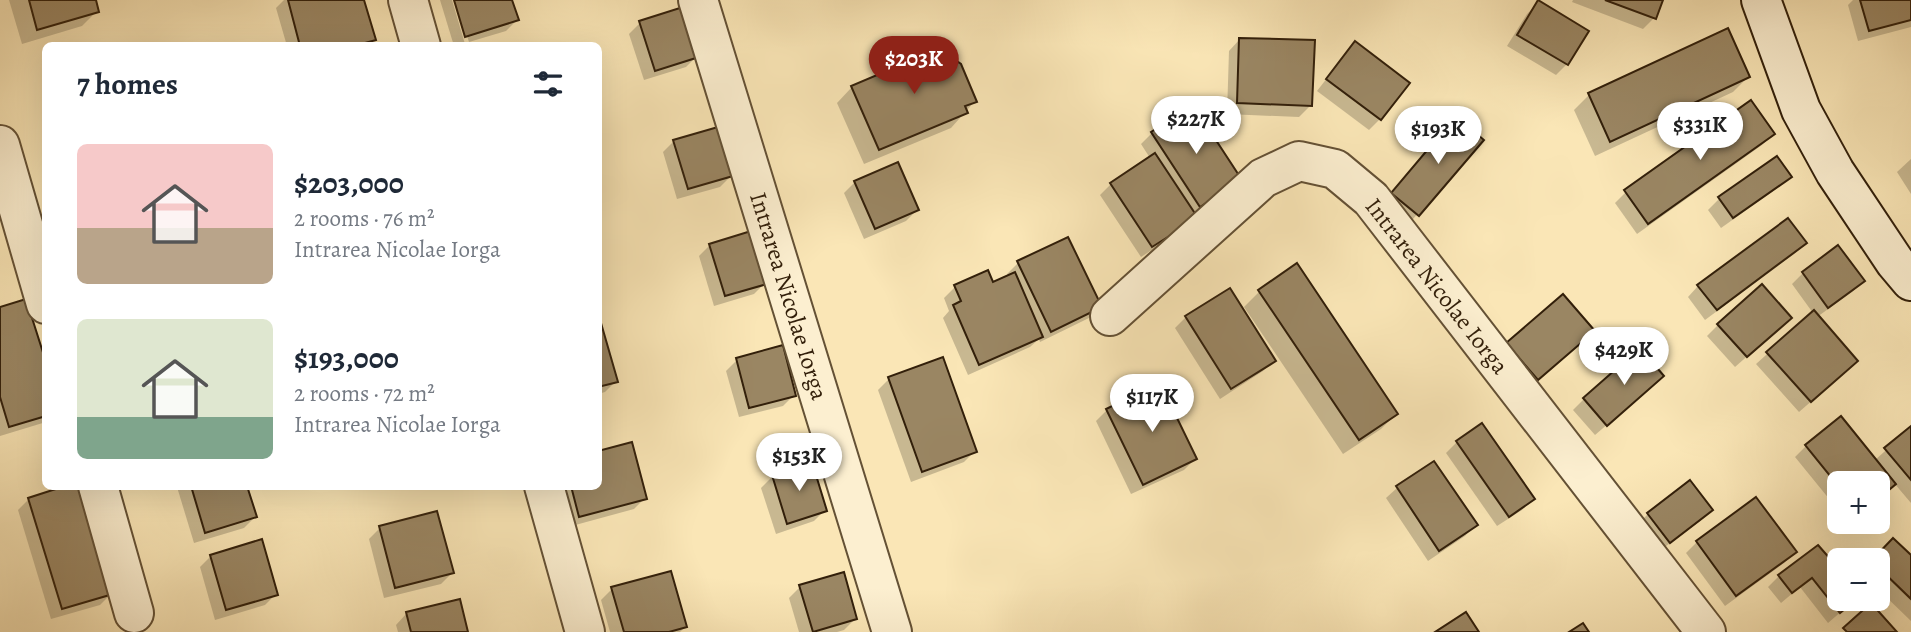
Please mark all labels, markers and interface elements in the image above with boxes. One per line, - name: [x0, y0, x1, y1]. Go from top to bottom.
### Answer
- pin: $203K: [865, 36, 963, 96]
- text: $203K: [885, 43, 943, 74]
- text: 7 homes: [77, 64, 178, 104]
- icon: filters: [529, 65, 567, 103]
- pin: $227K: [1147, 96, 1245, 156]
- pin: $331K: [1651, 102, 1749, 162]
- text: $227K: [1167, 103, 1225, 134]
- pin: $193K: [1389, 106, 1487, 166]
- text: $331K: [1673, 109, 1727, 140]
- text: $193K: [1411, 113, 1465, 144]
- text: $203,000: [294, 163, 404, 203]
- icon: home: [133, 172, 217, 256]
- street label: Intrarea Nicolae Iorga: [742, 188, 836, 405]
- street label: Intrarea Nicolae Iorga: [1358, 191, 1516, 381]
- text: 2 rooms · 76 m²: [294, 203, 435, 234]
- text: Intrarea Nicolae Iorga: [294, 234, 501, 265]
- pin: $429K: [1575, 328, 1673, 387]
- text: $429K: [1595, 334, 1653, 365]
- text: $193,000: [294, 338, 399, 378]
- icon: home: [133, 347, 217, 431]
- pin: $117K: [1103, 374, 1201, 434]
- text: 2 rooms · 72 m²: [294, 378, 435, 409]
- text: $117K: [1126, 381, 1178, 412]
- text: Intrarea Nicolae Iorga: [294, 409, 501, 440]
- pin: $153K: [750, 434, 848, 493]
- text: $153K: [772, 440, 826, 471]
- map controls: [1827, 471, 1890, 611]
- button: +: [1827, 471, 1890, 534]
- button: −: [1827, 548, 1890, 611]

